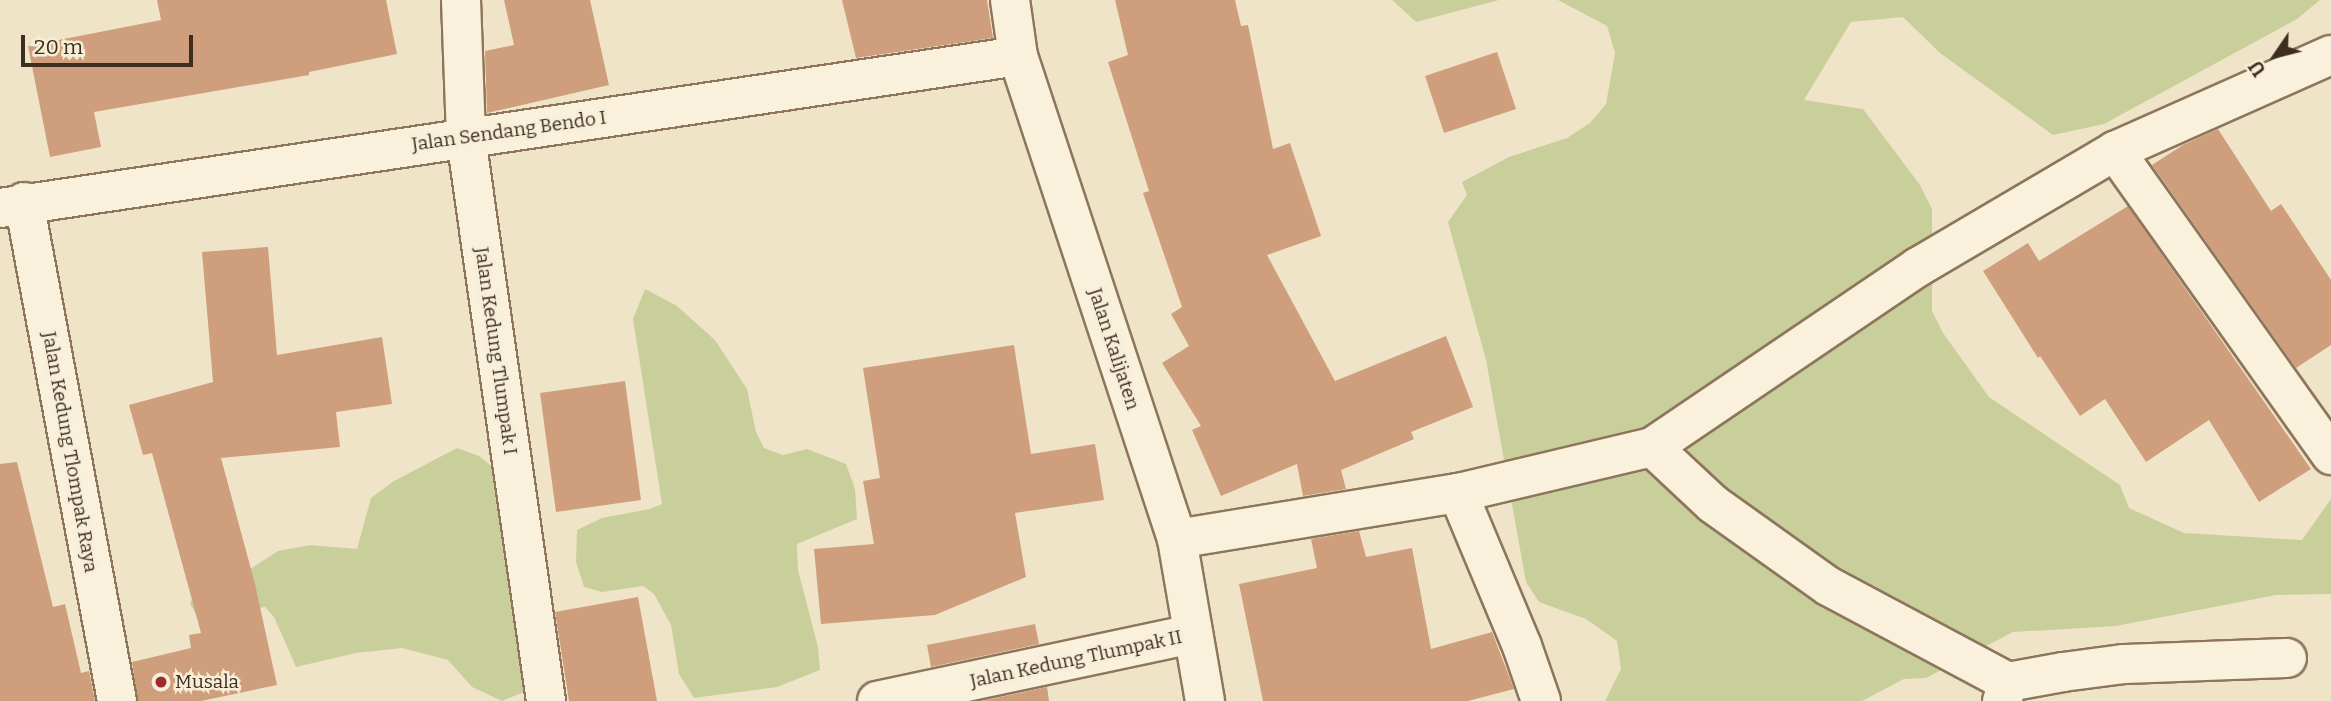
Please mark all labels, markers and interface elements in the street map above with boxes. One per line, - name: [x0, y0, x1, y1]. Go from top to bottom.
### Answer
- scale bar: [24, 21, 196, 65]
- north arrow: [2240, 21, 2310, 91]
- text: 20 m: [34, 34, 83, 60]
- text: U: [2244, 56, 2271, 81]
- street label: Jalan Sendang Bendo I: [410, 106, 608, 156]
- street label: Jalan Kedung Tlumpak I: [470, 246, 522, 456]
- street label: Jalan Kalijaten: [1084, 285, 1144, 413]
- street label: Jalan Kedung Tlompak Raya: [38, 330, 102, 574]
- street label: Jalan Kedung Tlumpak II: [968, 625, 1184, 693]
- place label: Musala: [175, 671, 239, 693]
- marker: Musala: [153, 674, 169, 690]

